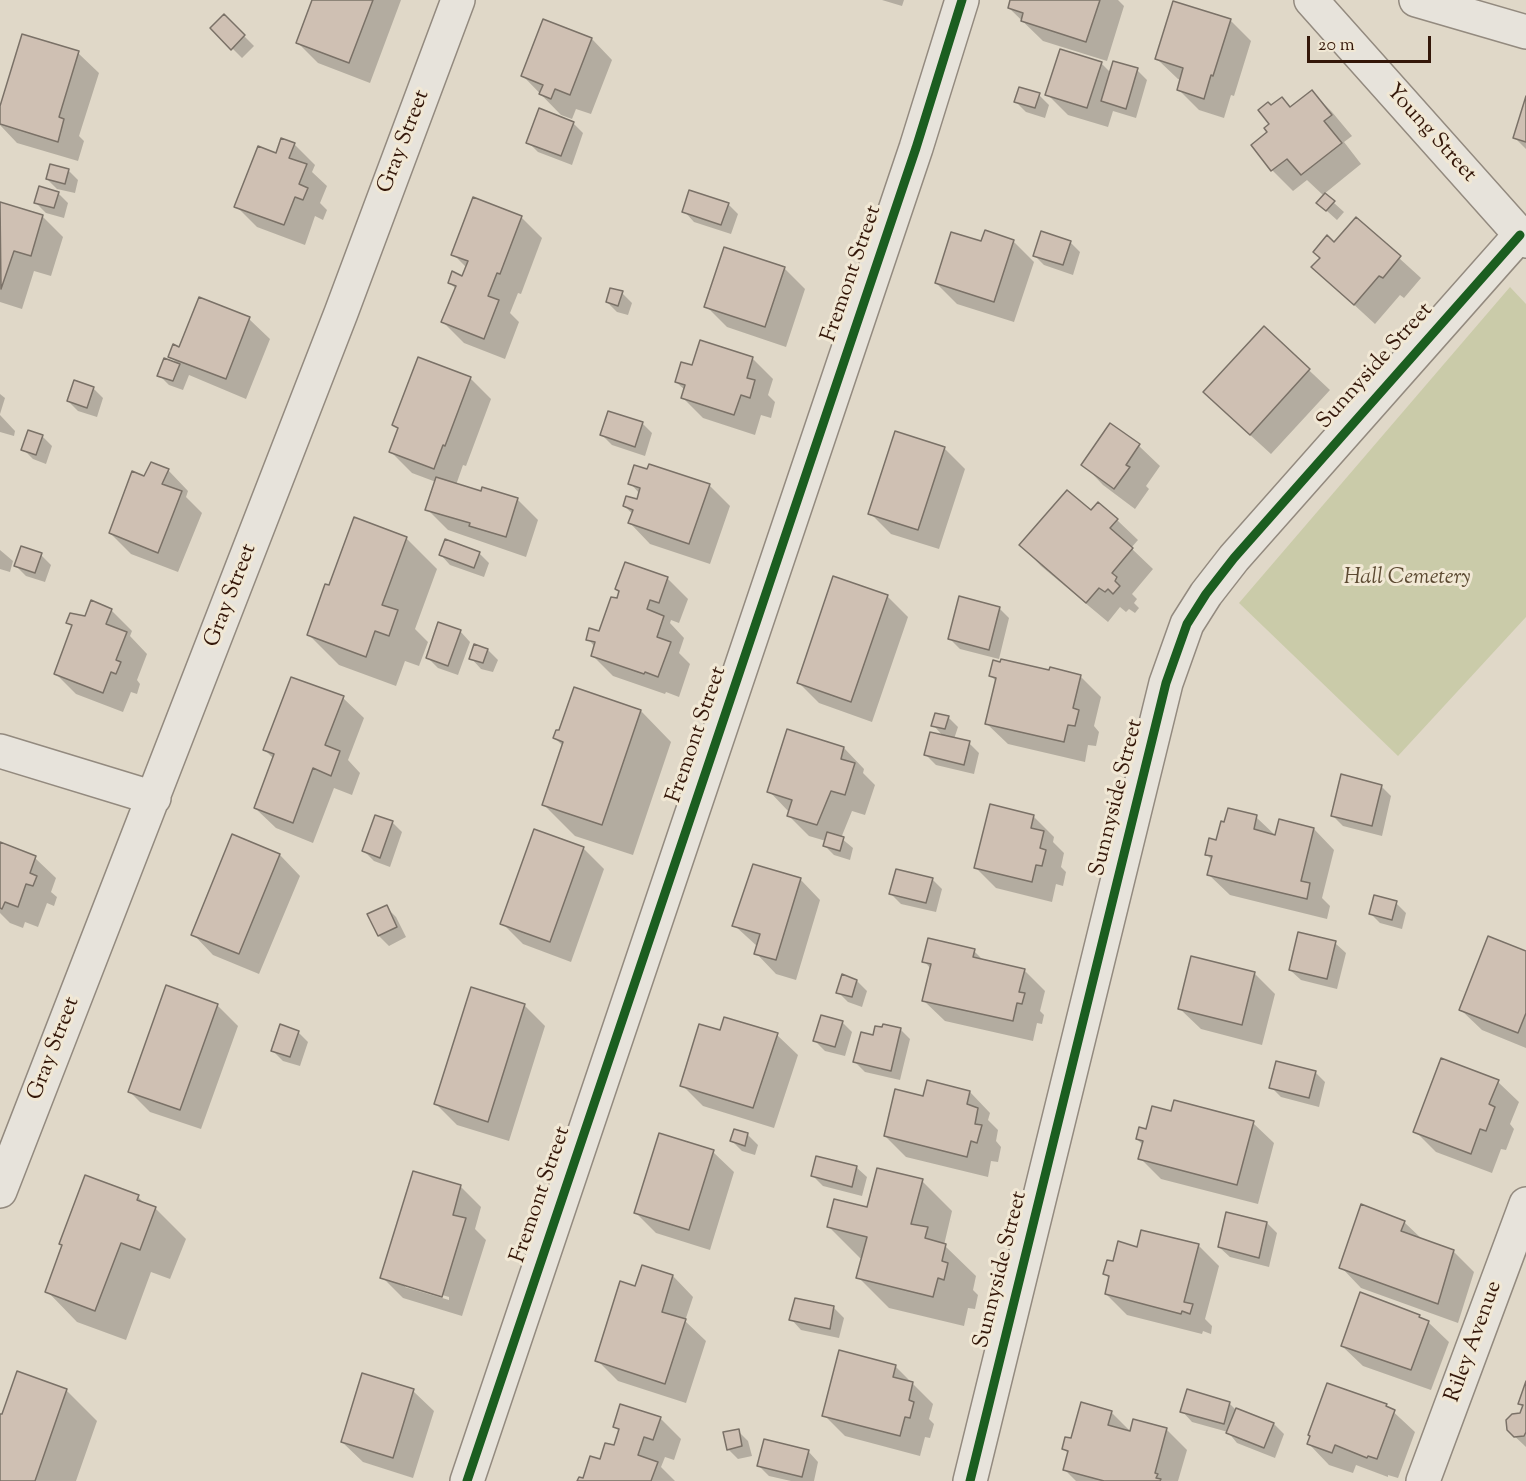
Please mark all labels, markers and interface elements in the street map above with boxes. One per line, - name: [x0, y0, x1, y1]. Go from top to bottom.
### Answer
- scale bar: [1310, 24, 1434, 62]
- text: 20 m: [1318, 33, 1355, 59]
- street label: Young Street: [1379, 79, 1481, 189]
- street label: Gray Street: [373, 87, 437, 197]
- street label: Fremont Street: [817, 202, 889, 346]
- street label: Sunnyside Street: [1312, 298, 1440, 436]
- street label: Gray Street: [200, 541, 264, 651]
- park label: Hall Cemetery: [1344, 566, 1470, 592]
- street label: Fremont Street: [662, 663, 734, 807]
- street label: Sunnyside Street: [1086, 717, 1150, 879]
- street label: Gray Street: [23, 994, 87, 1104]
- street label: Fremont Street: [506, 1123, 578, 1267]
- street label: Sunnyside Street: [970, 1189, 1034, 1351]
- street label: Riley Avenue: [1441, 1278, 1509, 1406]

